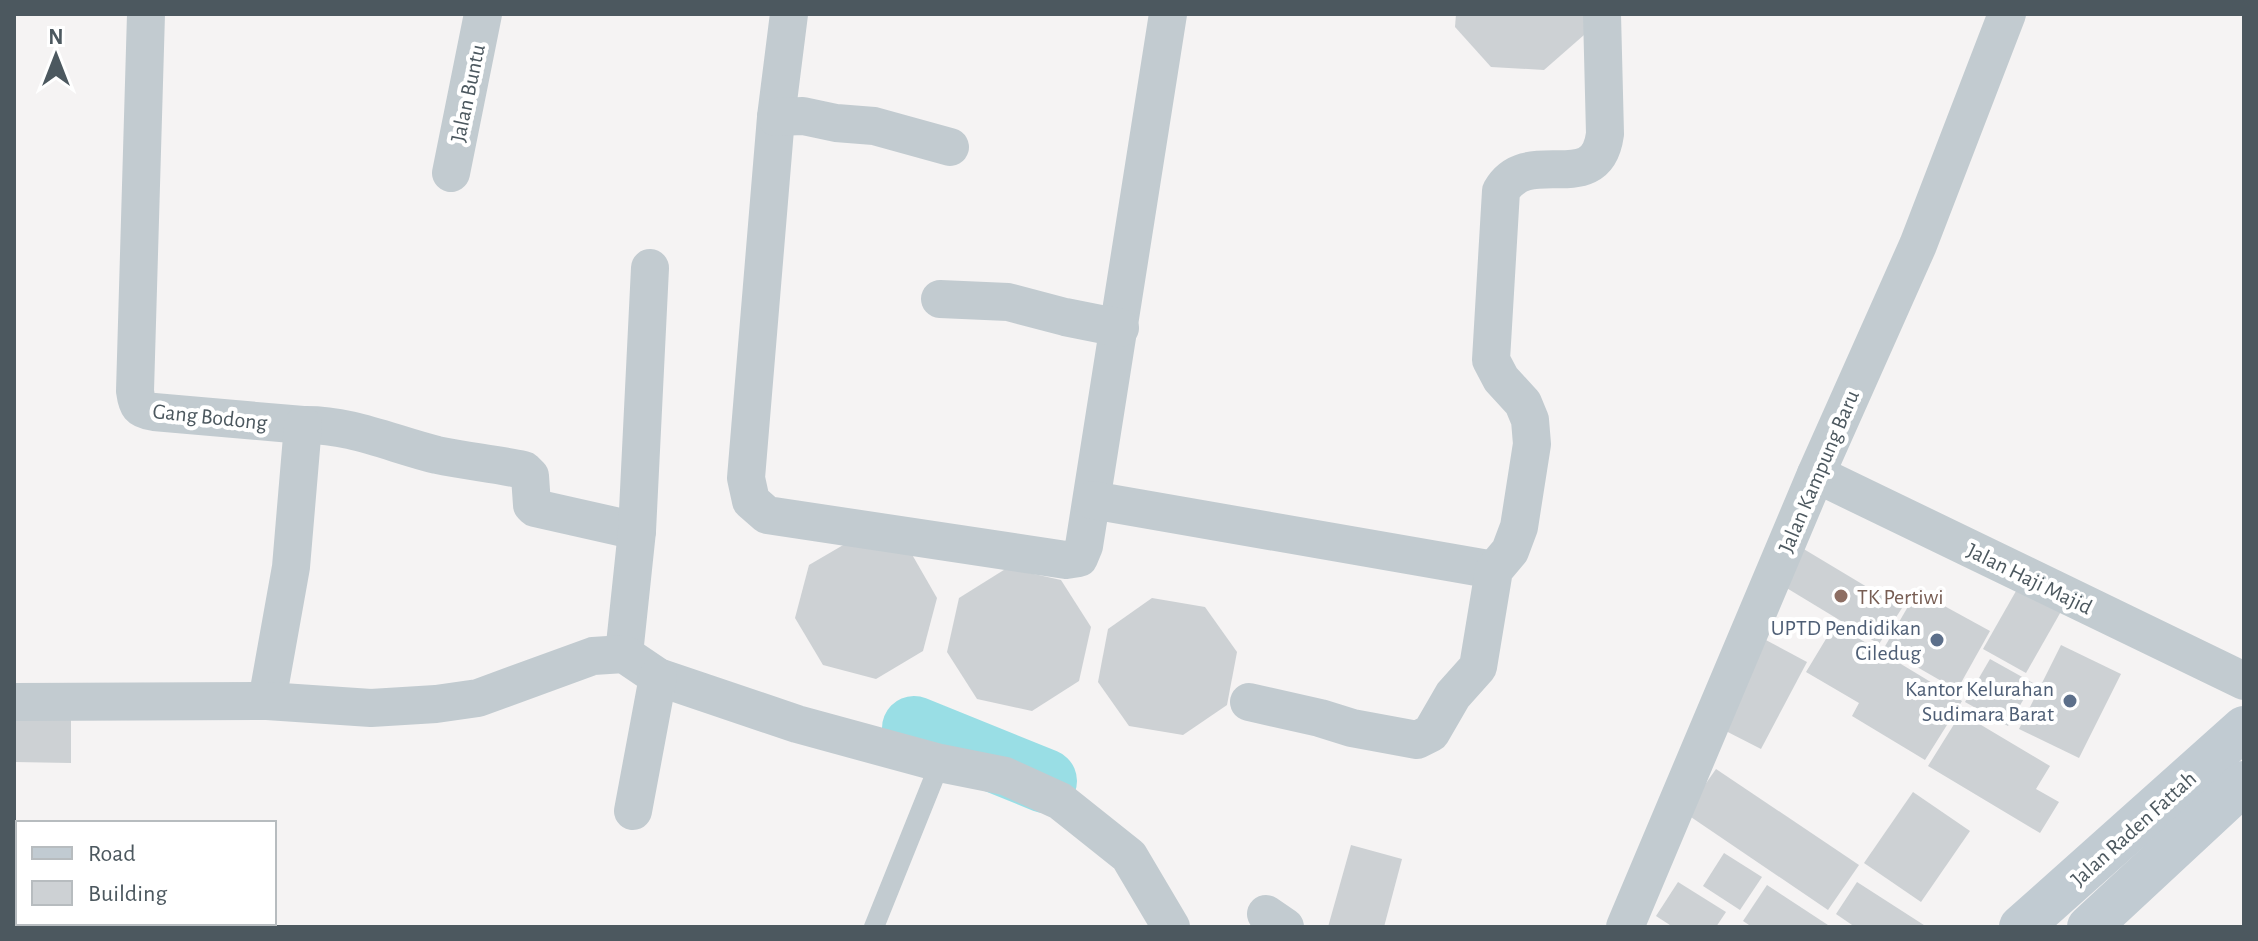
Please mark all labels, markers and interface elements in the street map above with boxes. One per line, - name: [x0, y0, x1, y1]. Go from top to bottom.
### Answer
- north arrow: [16, 16, 96, 96]
- text: N: [48, 26, 64, 48]
- street label: Jalan Buntu: [447, 42, 489, 144]
- street label: Jalan Kampung Baru: [1775, 387, 1863, 556]
- street label: Gang Bodong: [152, 400, 269, 434]
- street label: Jalan Haji Majid: [1963, 539, 2096, 619]
- place label: TK Pertiwi: [1857, 586, 1944, 608]
- marker: TK Pertiwi: [1832, 587, 1850, 605]
- place label: UPTD Pendidikan Ciledug: [1771, 617, 1921, 664]
- marker: UPTD Pendidikan Ciledug: [1928, 631, 1946, 649]
- place label: Kantor Kelurahan Sudimara Barat: [1905, 678, 2054, 725]
- marker: Kantor Kelurahan Sudimara Barat: [2061, 692, 2079, 710]
- street label: Jalan Raden Fattah: [2067, 767, 2201, 890]
- legend: [16, 821, 276, 925]
- text: Road: [88, 842, 136, 866]
- text: Building: [88, 882, 167, 906]

